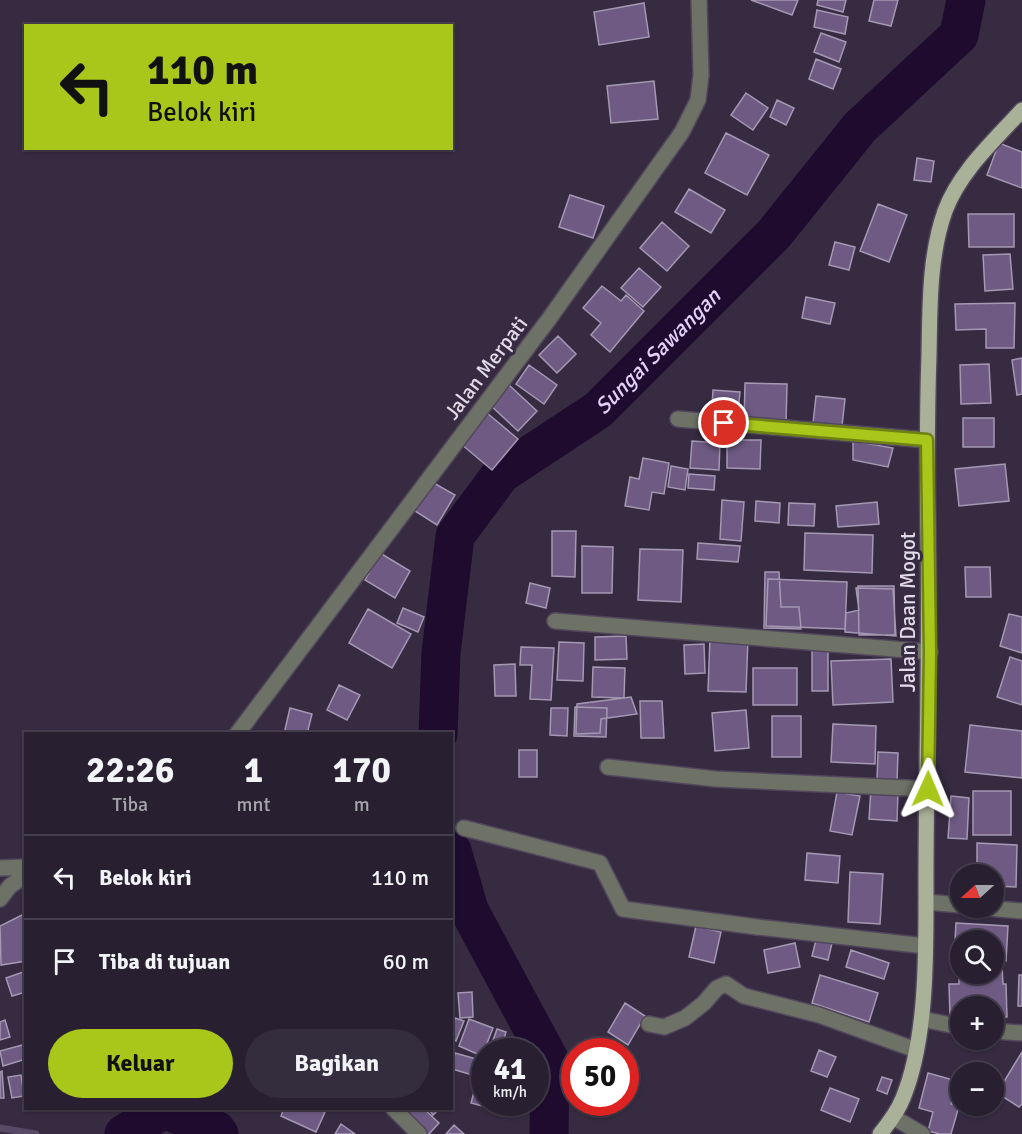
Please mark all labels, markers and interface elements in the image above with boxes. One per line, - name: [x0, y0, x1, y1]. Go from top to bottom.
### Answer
- text: 110 m: [147, 45, 258, 96]
- icon: left: [48, 48, 126, 126]
- text: Belok kiri: [147, 96, 256, 129]
- water label: Sungai Sawangan: [589, 282, 727, 420]
- street label: Jalan Merpati: [439, 311, 533, 425]
- pin: [698, 397, 749, 448]
- icon: arrive: [707, 406, 740, 439]
- street label: Jalan Daan Mogot: [895, 532, 921, 692]
- text: 22:26: [86, 748, 174, 793]
- text: 1: [244, 748, 263, 793]
- text: 170: [333, 748, 391, 793]
- position arrow: [896, 757, 960, 821]
- text: Tiba: [112, 792, 148, 817]
- text: mnt: [237, 792, 270, 817]
- text: m: [354, 792, 370, 817]
- icon: left: [48, 861, 81, 894]
- text: Belok kiri: [99, 864, 192, 891]
- text: 110 m: [371, 864, 429, 891]
- north arrow: [950, 864, 1004, 918]
- map controls: [950, 864, 1004, 1116]
- button: search: [950, 930, 1004, 984]
- icon: arrive: [48, 945, 81, 978]
- text: Tiba di tujuan: [99, 948, 230, 975]
- text: 60 m: [383, 948, 429, 975]
- button: +: [950, 996, 1004, 1050]
- button: Keluar: [48, 1029, 233, 1098]
- button: Bagikan: [245, 1029, 429, 1098]
- speed limit sign: 50: [561, 1038, 639, 1116]
- text: 41: [494, 1051, 526, 1088]
- button: −: [950, 1062, 1004, 1116]
- text: km/h: [493, 1083, 527, 1101]

